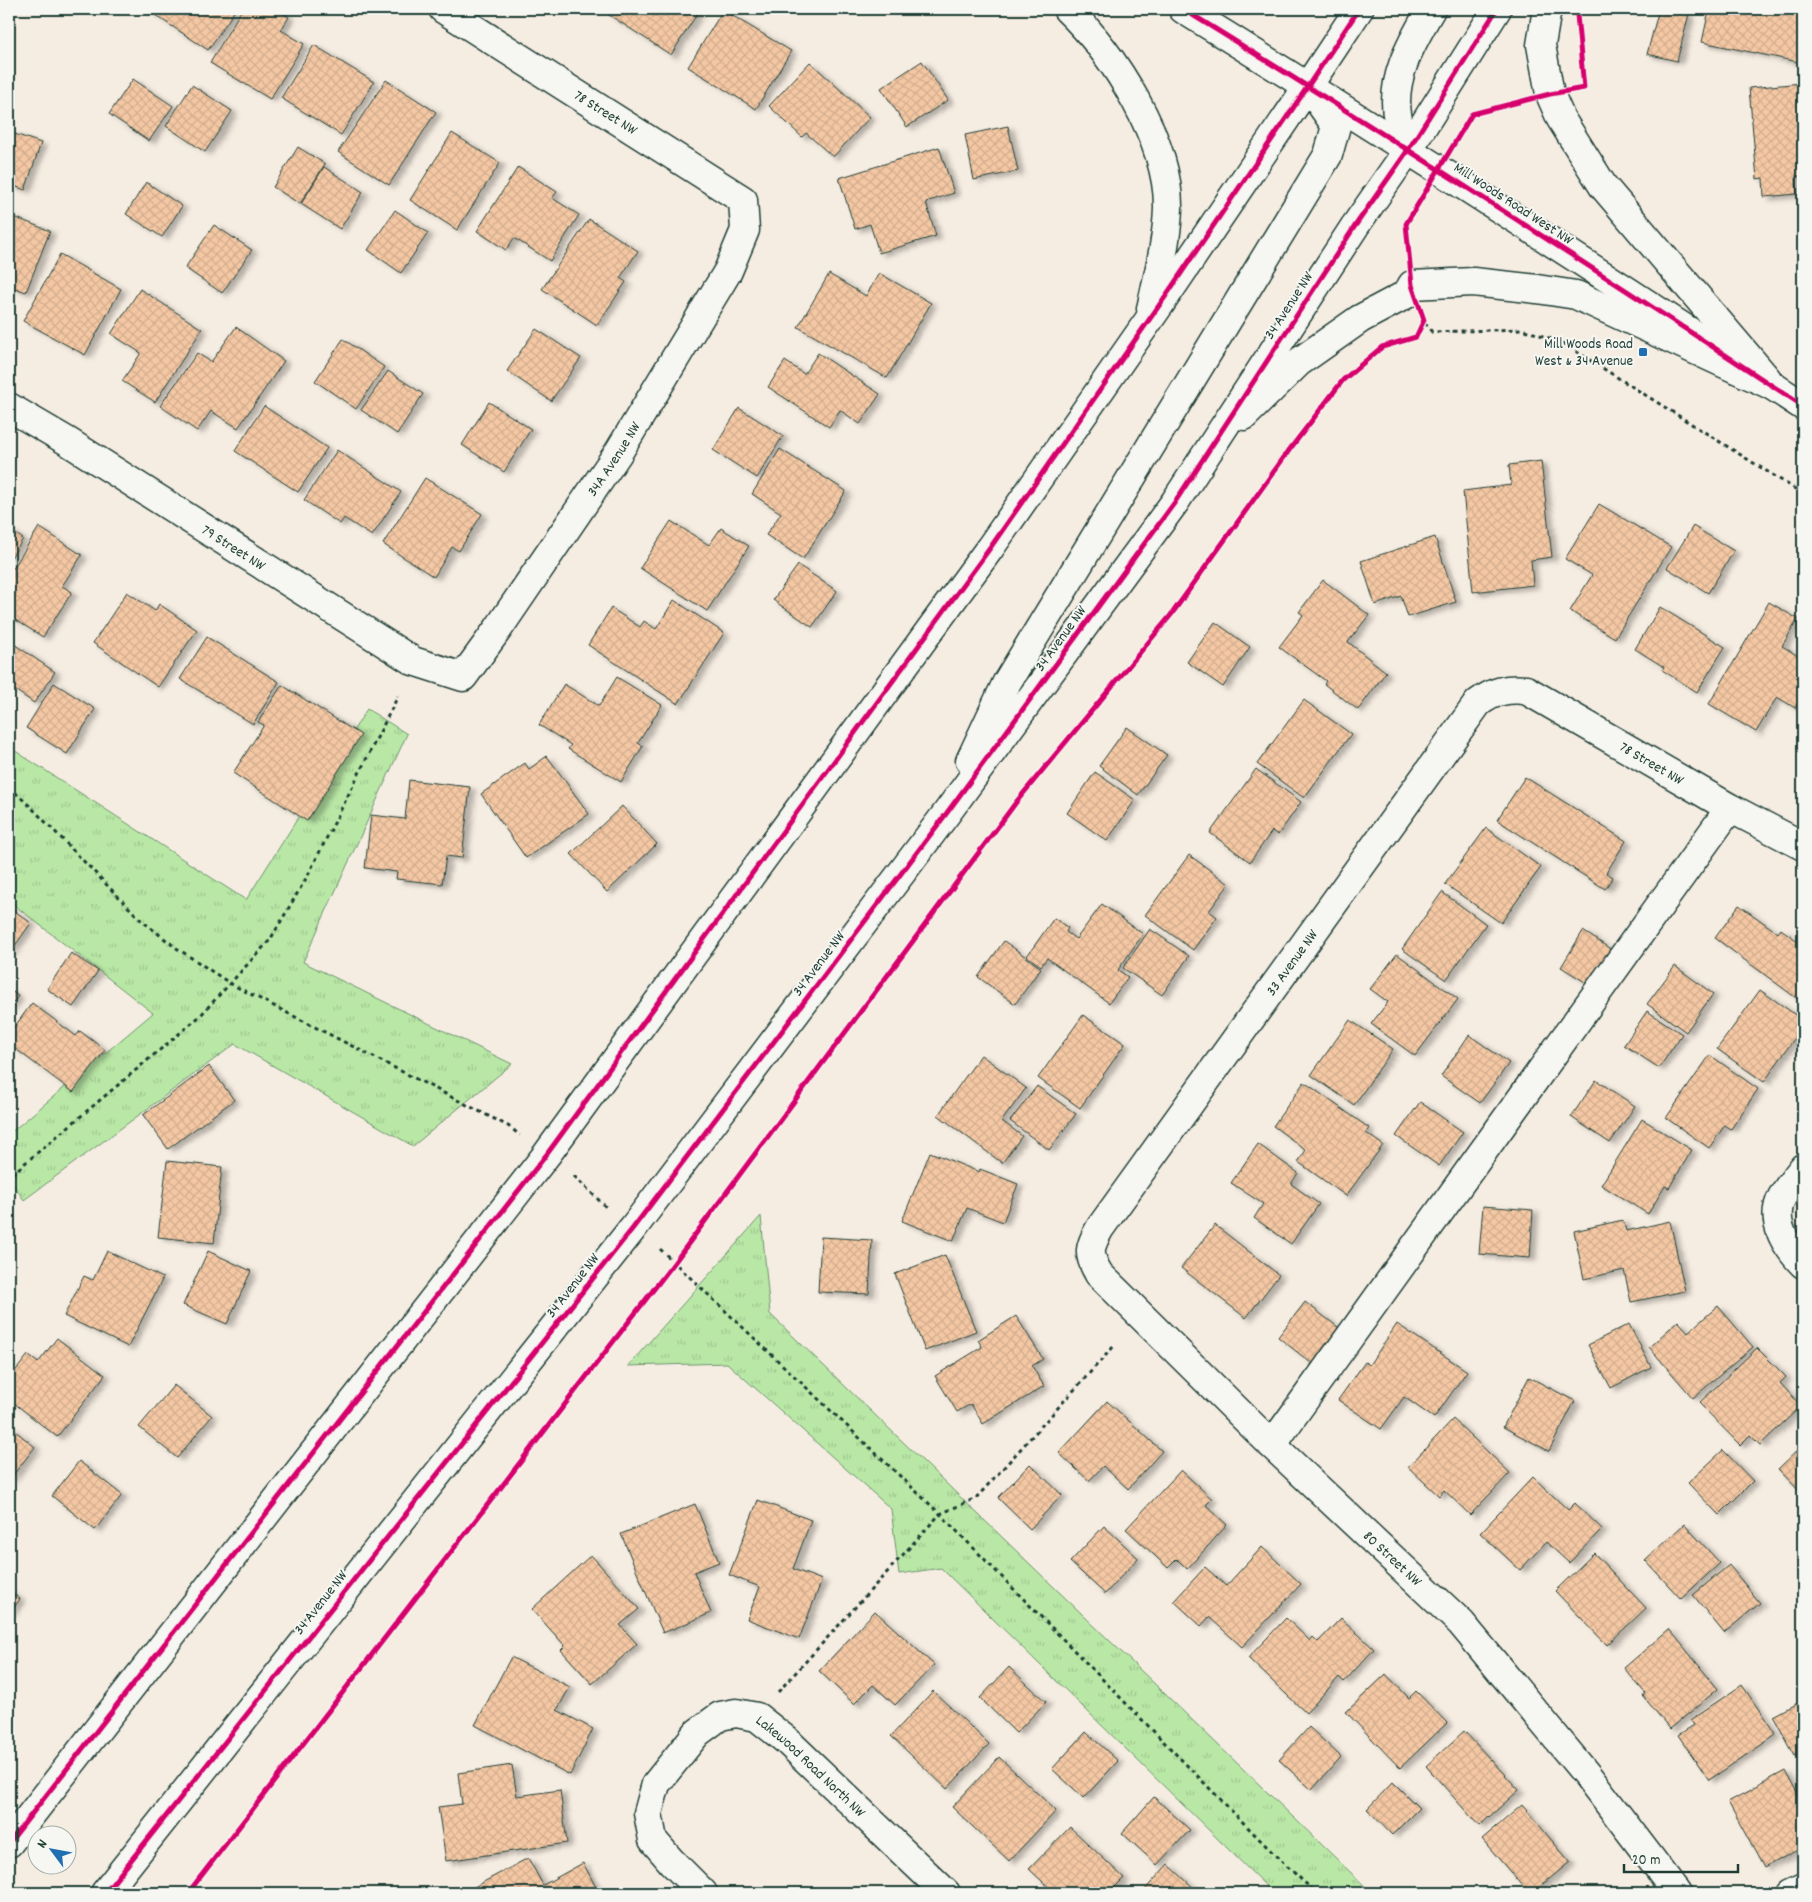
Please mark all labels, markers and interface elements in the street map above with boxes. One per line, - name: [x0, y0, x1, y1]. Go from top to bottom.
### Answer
- street label: 78 Street NW: [569, 86, 641, 142]
- street label: Mill Woods Road West NW: [1449, 158, 1577, 252]
- street label: 34 Avenue NW: [1260, 268, 1320, 344]
- place label: Mill Woods Road West & 34 Avenue: [1535, 334, 1633, 373]
- marker: Mill Woods Road West & 34 Avenue: [1637, 346, 1649, 358]
- street label: 34A Avenue NW: [583, 418, 648, 501]
- street label: 79 Street NW: [197, 520, 269, 578]
- street label: 34 Avenue NW: [1030, 601, 1093, 677]
- street label: 78 Street NW: [1615, 737, 1688, 792]
- street label: 33 Avenue NW: [1262, 925, 1325, 1001]
- street label: 34 Avenue NW: [788, 927, 852, 1002]
- street label: 34 Avenue NW: [541, 1249, 606, 1323]
- street label: 80 Street NW: [1357, 1526, 1426, 1593]
- street label: 34 Avenue NW: [289, 1566, 354, 1640]
- street label: Lakewood Road North NW: [750, 1711, 870, 1824]
- north arrow: [28, 1824, 78, 1874]
- text: N: [32, 1836, 53, 1852]
- scale bar: [1624, 1842, 1738, 1874]
- text: 20 m: [1632, 1850, 1660, 1872]

